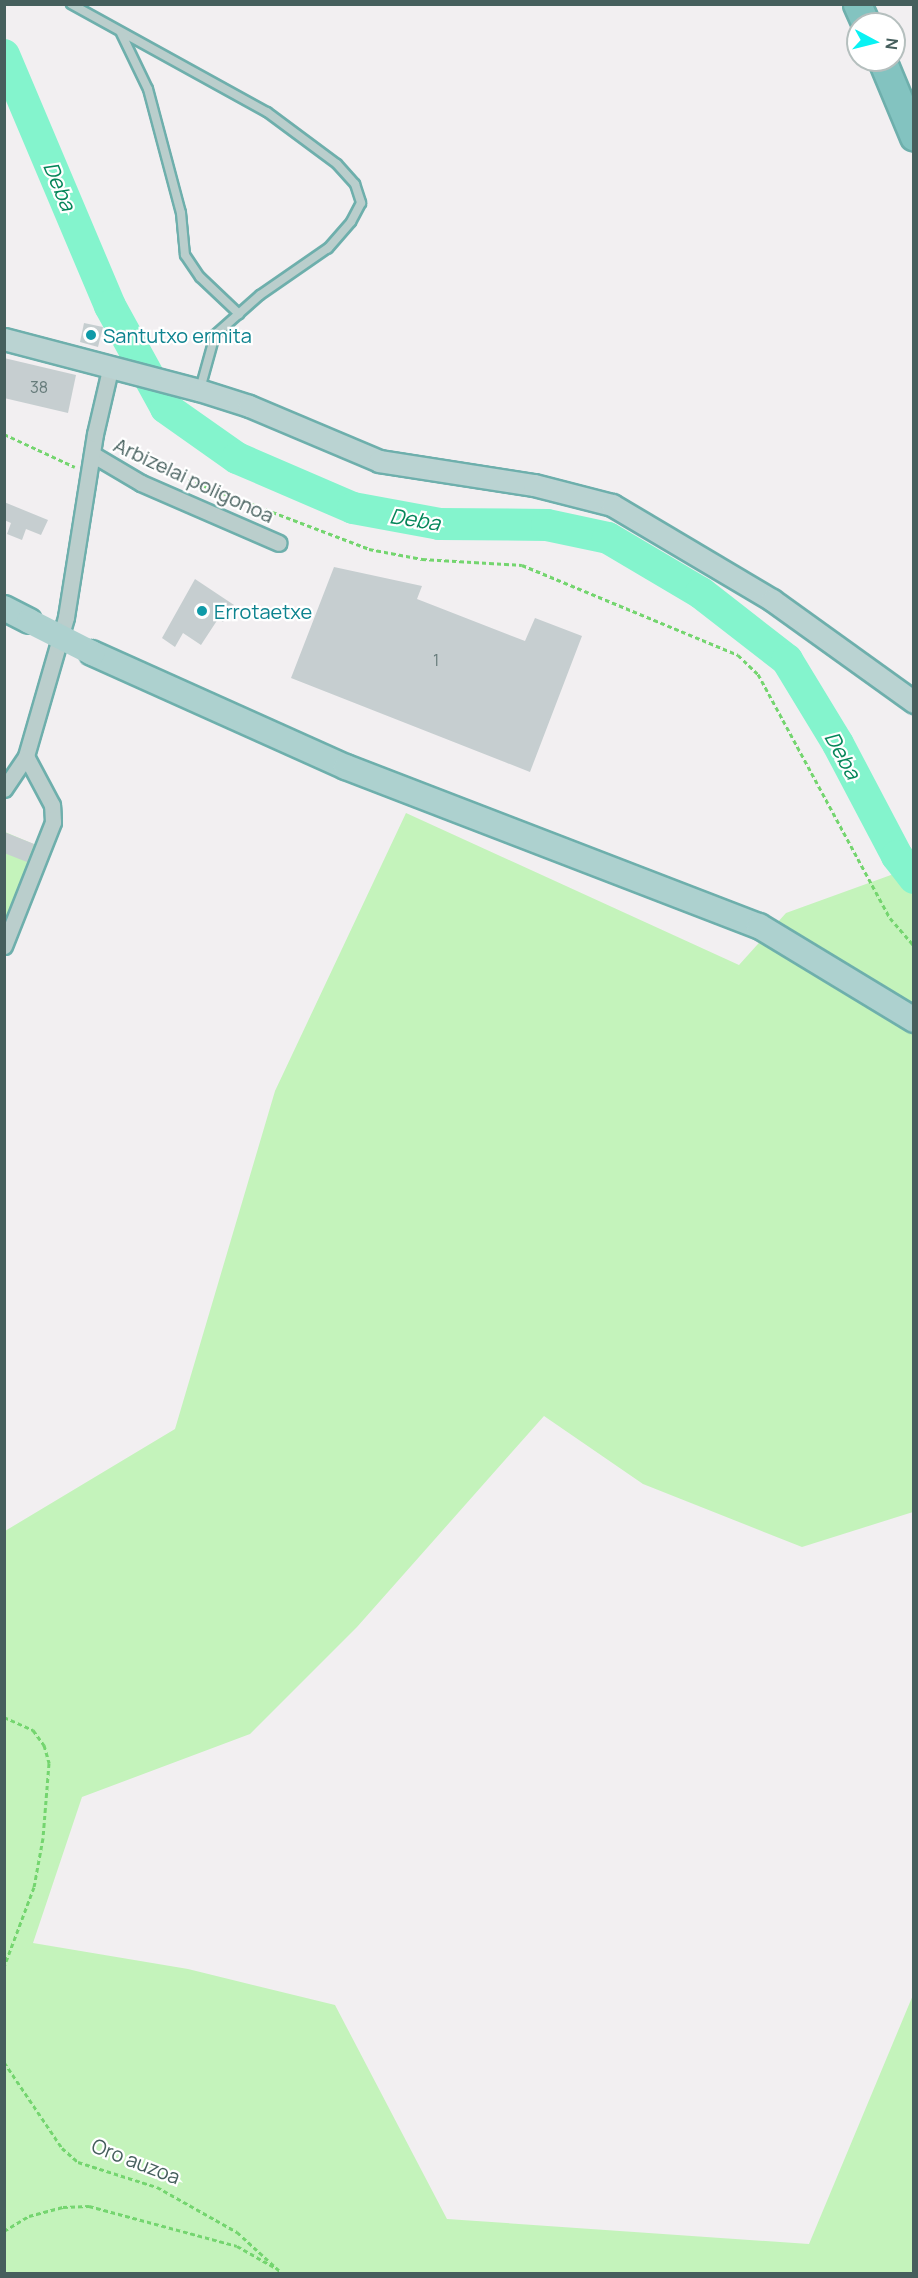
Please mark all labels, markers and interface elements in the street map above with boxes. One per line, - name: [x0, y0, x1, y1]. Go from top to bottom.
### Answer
- north arrow: [846, 12, 906, 72]
- text: N: [880, 37, 903, 51]
- water label: Deba: [39, 158, 81, 214]
- place label: Santutxo ermita: [103, 323, 252, 347]
- marker: Santutxo ermita: [84, 328, 98, 342]
- house number: 38: [30, 377, 48, 397]
- street label: Arbizelai poligonoa: [110, 432, 278, 528]
- water label: Deba: [388, 503, 442, 535]
- place label: Errotaetxe: [214, 599, 312, 623]
- marker: Errotaetxe: [195, 604, 209, 618]
- house number: 1: [433, 650, 439, 670]
- water label: Deba: [820, 727, 866, 783]
- street label: Oro auzoa: [88, 2133, 184, 2189]

